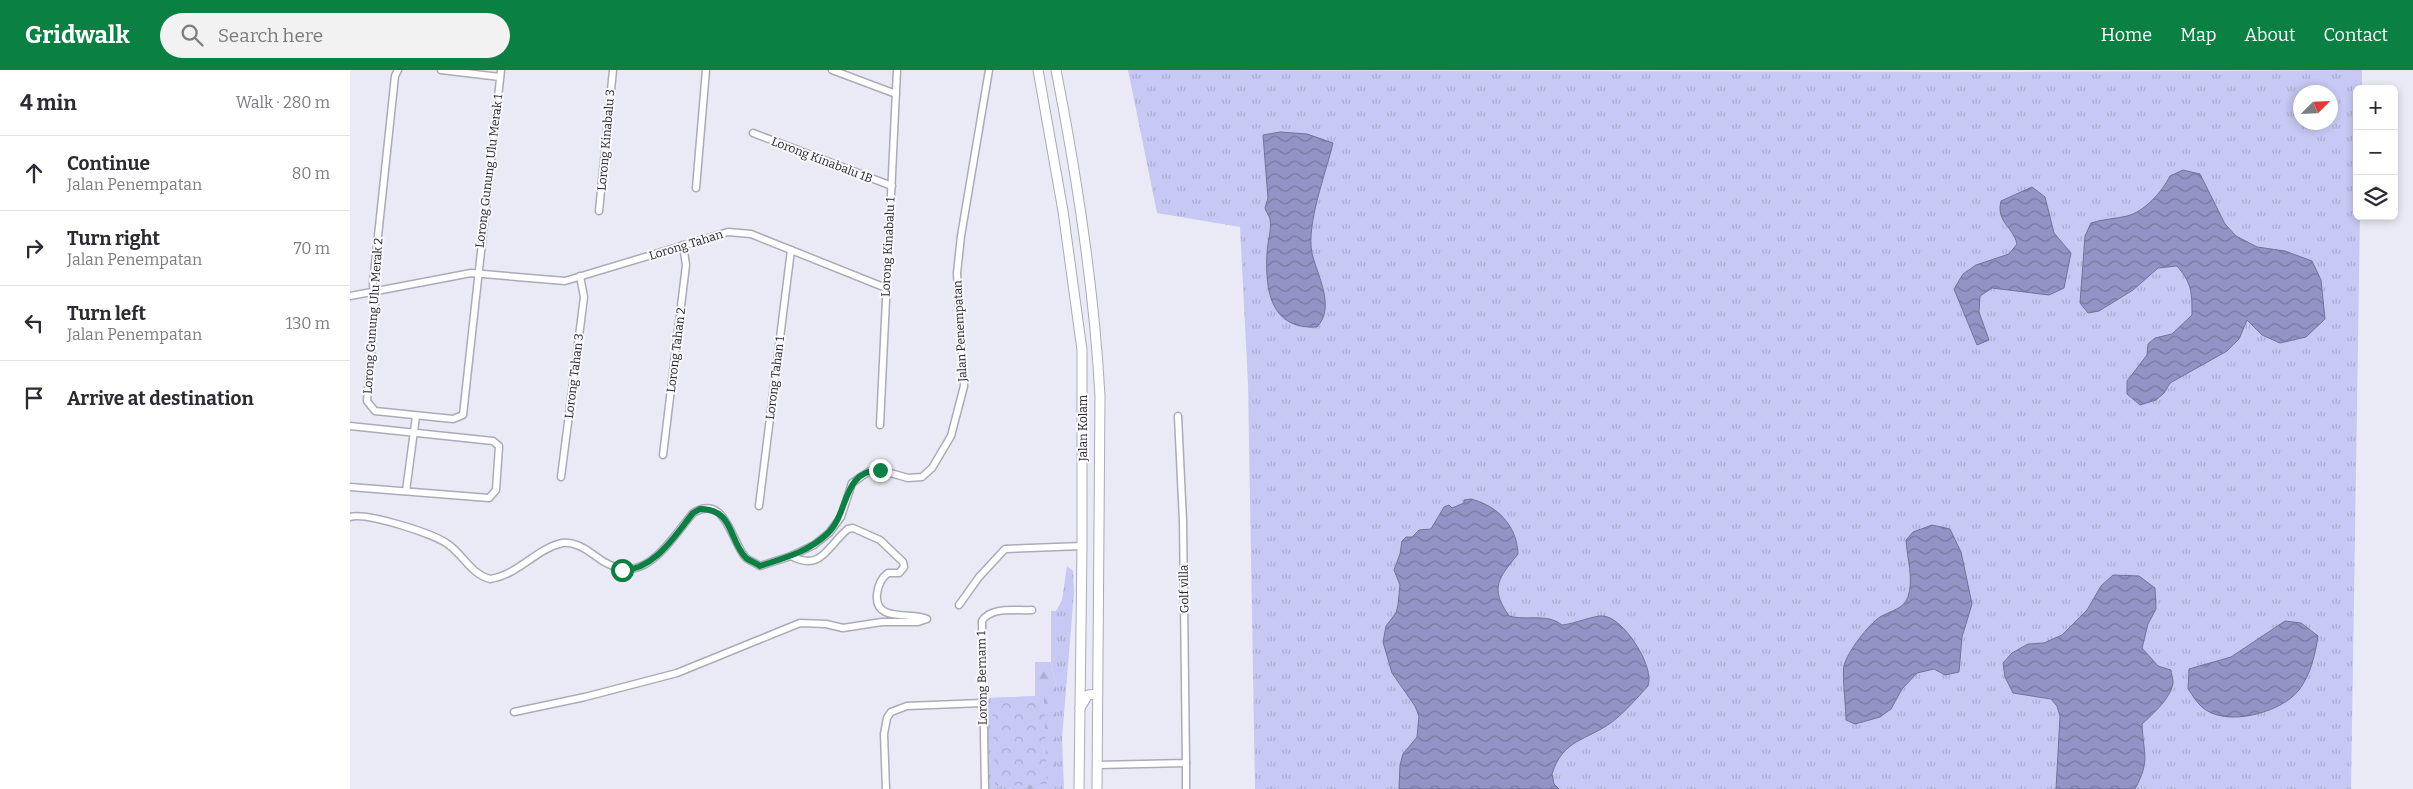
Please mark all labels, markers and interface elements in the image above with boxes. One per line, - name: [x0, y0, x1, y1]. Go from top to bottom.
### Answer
- search box: [160, 13, 510, 58]
- text: Gridwalk: [25, 21, 130, 49]
- icon: search: [178, 21, 206, 49]
- text: Search here: [218, 24, 323, 47]
- text: Home: [2101, 24, 2152, 46]
- text: Map: [2180, 24, 2216, 46]
- text: About: [2244, 24, 2295, 46]
- text: Contact: [2323, 24, 2388, 46]
- north arrow: [2293, 85, 2338, 130]
- map controls: [2353, 85, 2398, 220]
- button: +: [2353, 85, 2398, 130]
- street label: Lorong Kinabalu 3: [595, 89, 617, 191]
- text: 4 min: [20, 90, 77, 116]
- text: Walk · 280 m: [236, 93, 330, 112]
- street label: Lorong Gunung Ulu Merak 1: [473, 93, 505, 249]
- button: −: [2353, 130, 2398, 175]
- street label: Lorong Kinabalu 1B: [769, 134, 875, 186]
- text: Continue: [67, 152, 150, 175]
- icon: ahead: [20, 159, 48, 187]
- text: 80 m: [292, 164, 330, 183]
- text: Jalan Penempatan: [67, 175, 202, 194]
- button: layers: [2353, 175, 2398, 220]
- street label: Lorong Kinabalu 1: [878, 197, 898, 297]
- text: Turn right: [67, 227, 160, 250]
- street label: Lorong Tahan: [647, 227, 725, 263]
- icon: right: [20, 234, 48, 262]
- street label: Lorong Gunung Ulu Merak 2: [361, 237, 385, 395]
- text: 70 m: [294, 239, 330, 258]
- text: Jalan Penempatan: [67, 250, 202, 269]
- street label: Jalan Penempatan: [950, 280, 970, 383]
- text: Turn left: [67, 302, 146, 325]
- street label: Lorong Tahan 2: [664, 307, 688, 393]
- icon: left: [20, 309, 48, 337]
- text: 130 m: [286, 314, 330, 333]
- text: Jalan Penempatan: [67, 325, 202, 344]
- street label: Lorong Tahan 3: [562, 332, 586, 419]
- street label: Lorong Tahan 1: [763, 335, 787, 420]
- icon: arrive: [20, 384, 48, 412]
- text: Arrive at destination: [67, 387, 254, 410]
- street label: Jalan Kolam: [1076, 394, 1090, 462]
- route end: [869, 459, 892, 482]
- route start: [611, 559, 634, 582]
- street label: Golf villa: [1177, 564, 1191, 614]
- street label: Lorong Bernam 1: [974, 631, 990, 725]

